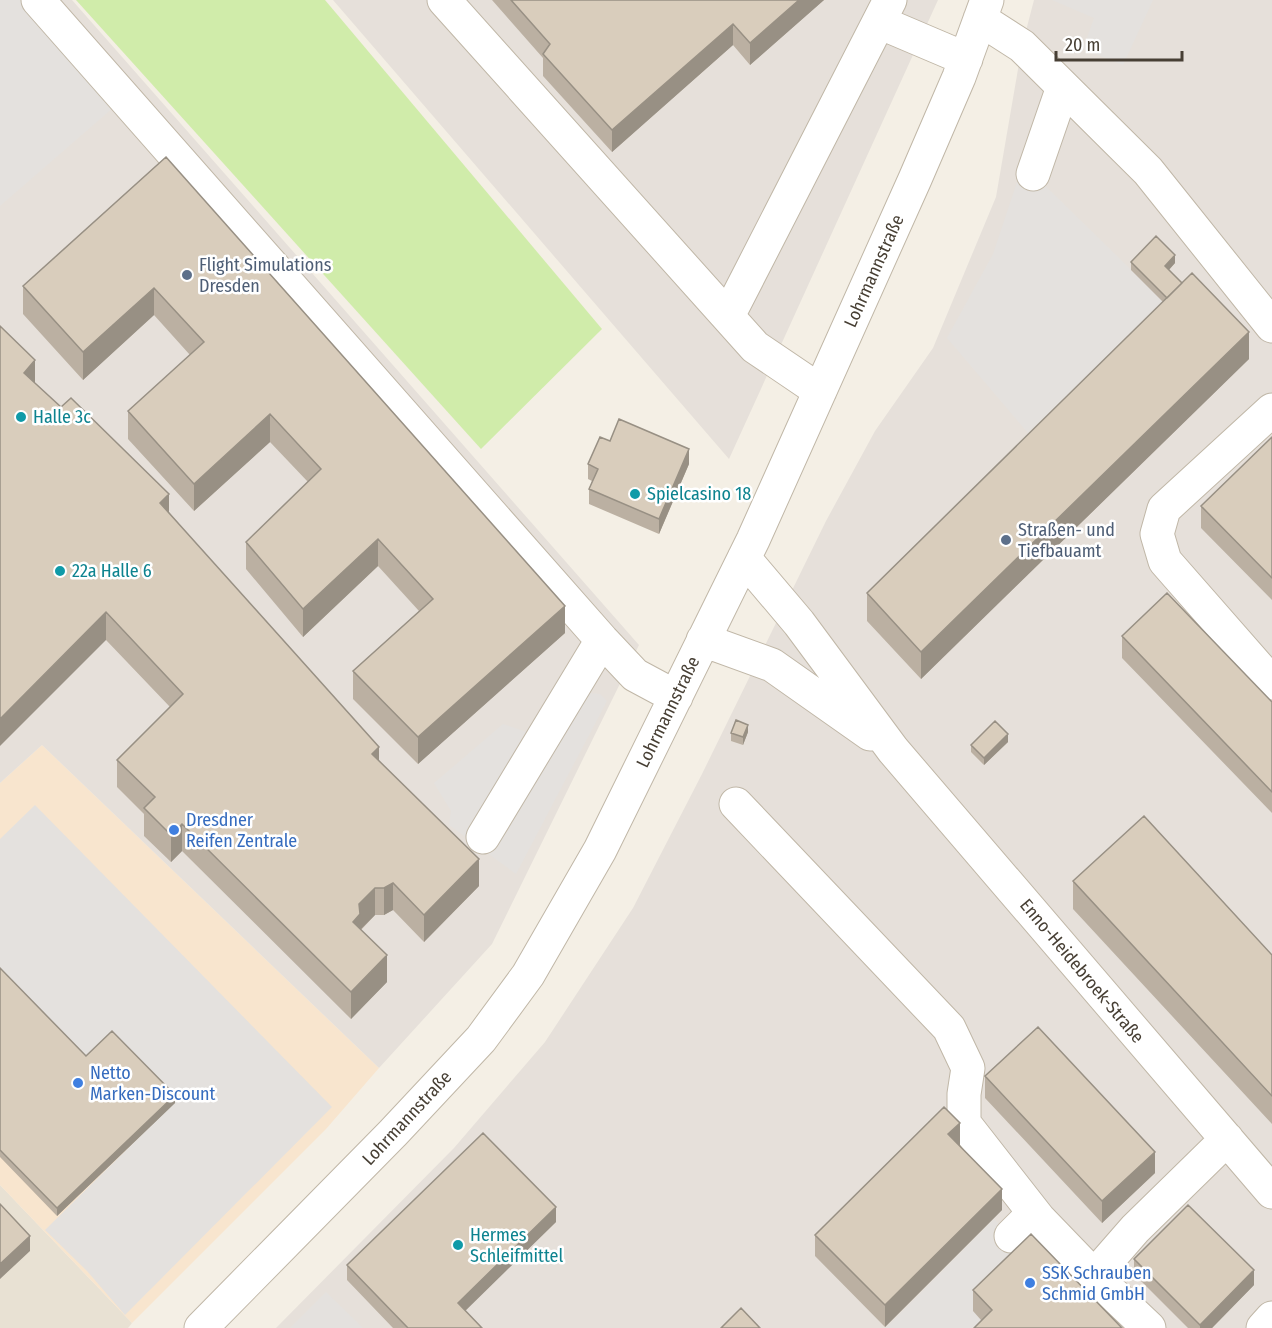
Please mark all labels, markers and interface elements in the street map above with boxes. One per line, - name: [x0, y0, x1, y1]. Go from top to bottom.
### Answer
- scale bar: [1056, 24, 1182, 62]
- text: 20 m: [1065, 34, 1100, 56]
- street label: Lohrmannstraße: [839, 211, 909, 331]
- place label: Flight Simulations Dresden: [199, 254, 332, 297]
- marker: Flight Simulations Dresden: [180, 268, 194, 282]
- place label: Halle 3c: [33, 406, 91, 428]
- marker: Halle 3c: [14, 410, 28, 424]
- place label: Spielcasino 18: [647, 483, 751, 505]
- marker: Spielcasino 18: [628, 487, 642, 501]
- place label: Straßen- und Tiefbauamt: [1018, 519, 1115, 562]
- marker: Straßen- und Tiefbauamt: [999, 533, 1013, 547]
- place label: 22a Halle 6: [72, 560, 152, 582]
- marker: 22a Halle 6: [53, 564, 67, 578]
- street label: Lohrmannstraße: [632, 653, 704, 771]
- place label: Dresdner Reifen Zentrale: [186, 809, 297, 852]
- marker: Dresdner Reifen Zentrale: [167, 823, 181, 837]
- street label: Enno-Heidebroek-Straße: [1015, 894, 1149, 1048]
- place label: Netto Marken-Discount: [90, 1062, 216, 1105]
- street label: Lohrmannstraße: [358, 1066, 456, 1170]
- marker: Netto Marken-Discount: [71, 1076, 85, 1090]
- place label: Hermes Schleifmittel: [470, 1224, 563, 1267]
- marker: Hermes Schleifmittel: [451, 1238, 465, 1252]
- place label: SSK Schrauben Schmid GmbH: [1042, 1262, 1151, 1305]
- marker: SSK Schrauben Schmid GmbH: [1023, 1276, 1037, 1290]

